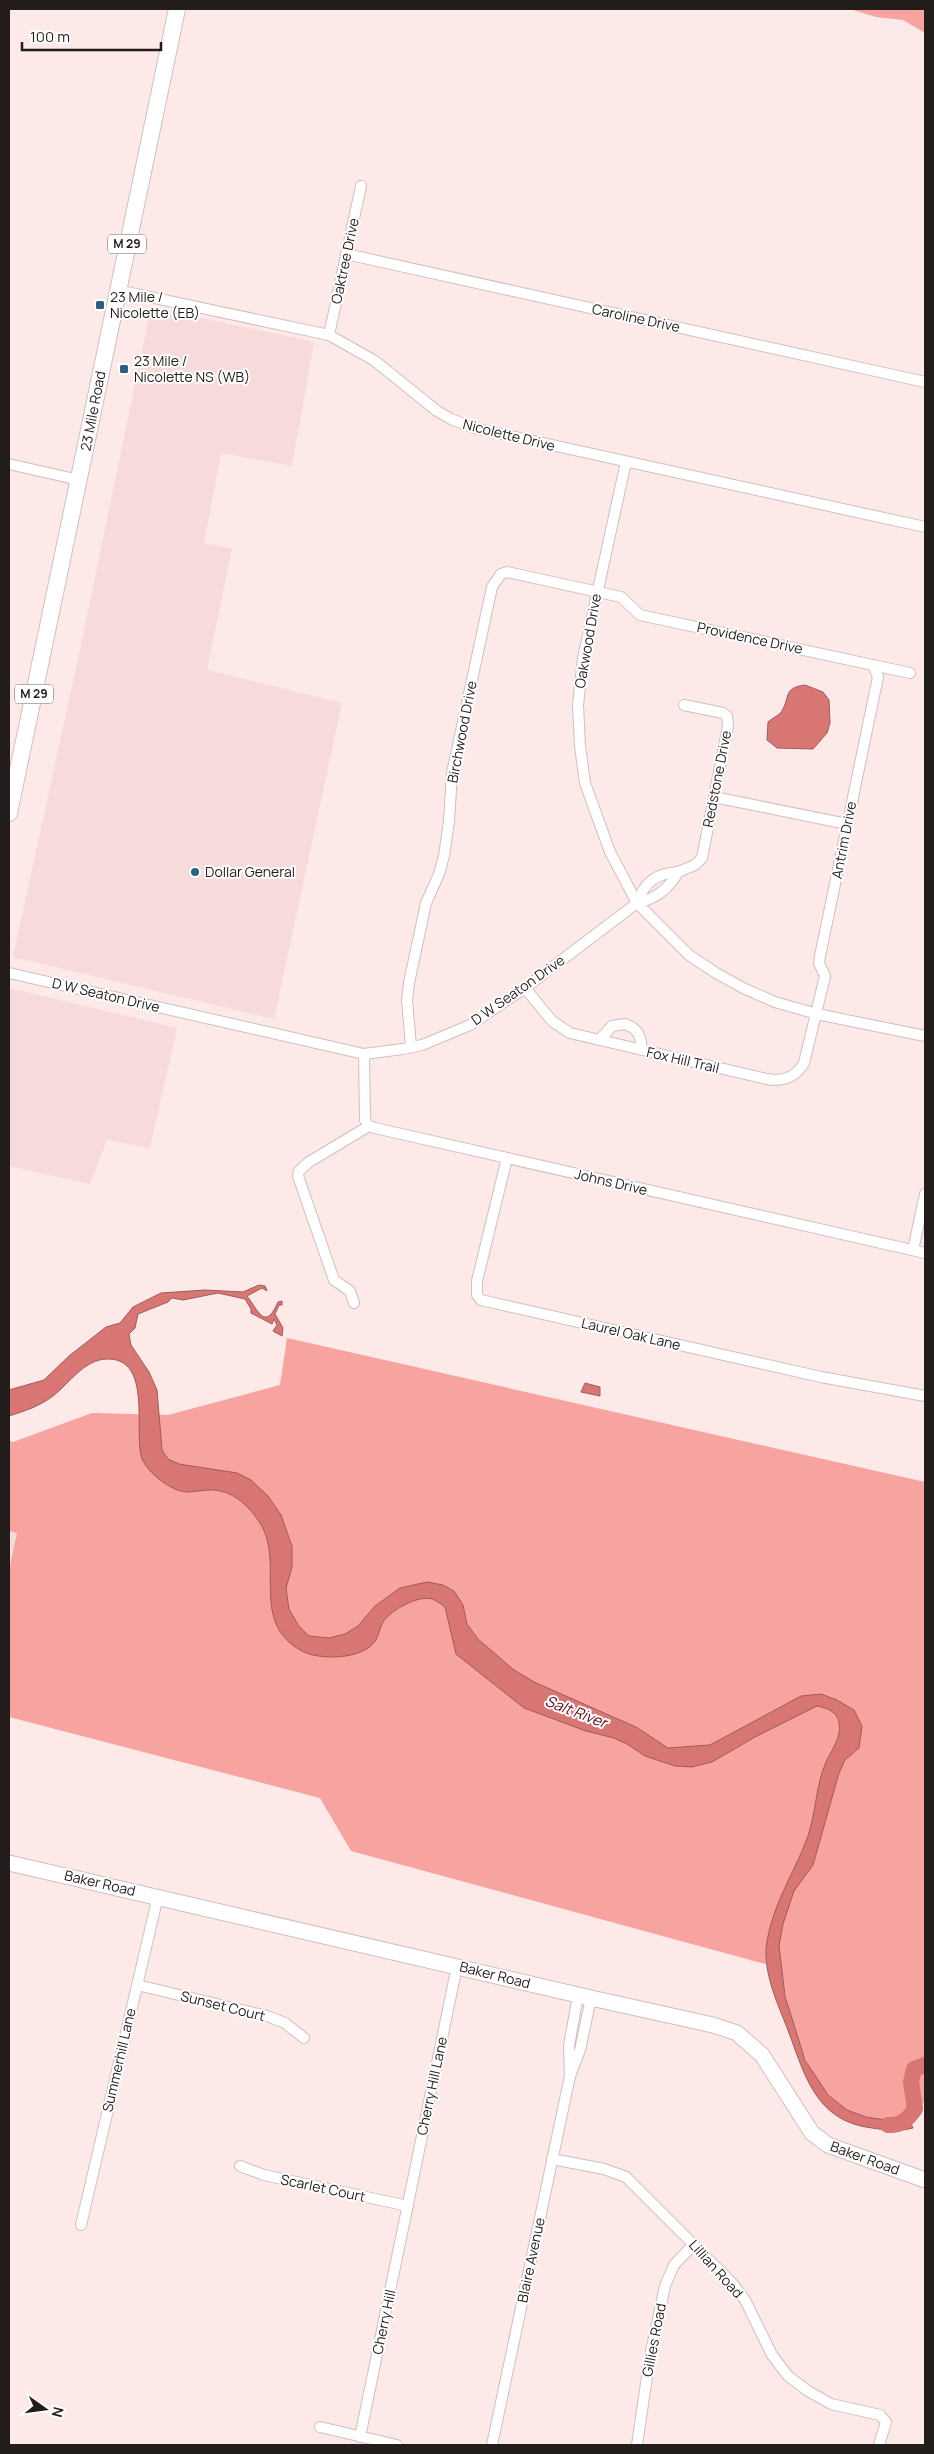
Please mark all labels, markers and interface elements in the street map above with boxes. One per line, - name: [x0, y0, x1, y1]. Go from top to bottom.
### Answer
- scale bar: [22, 20, 161, 52]
- text: 100 m: [30, 26, 70, 47]
- street label: Oaktree Drive: [326, 216, 363, 306]
- road number: M 29: [108, 234, 146, 253]
- place label: 23 Mile / Nicolette (EB): [110, 287, 200, 322]
- marker: 23 Mile / Nicolette (EB): [94, 299, 106, 311]
- street label: Caroline Drive: [590, 299, 682, 336]
- place label: 23 Mile / Nicolette NS (WB): [134, 351, 250, 386]
- marker: 23 Mile / Nicolette NS (WB): [118, 363, 130, 375]
- street label: 23 Mile Road: [75, 369, 110, 452]
- street label: Nicolette Drive: [461, 414, 557, 455]
- street label: Oakwood Drive: [570, 592, 605, 690]
- street label: Providence Drive: [696, 617, 805, 658]
- street label: Birchwood Drive: [442, 679, 481, 785]
- road number: M 29: [15, 684, 53, 704]
- street label: Redstone Drive: [698, 729, 735, 829]
- street label: Antrim Drive: [827, 800, 860, 880]
- place label: Dollar General: [205, 862, 295, 881]
- marker: Dollar General: [189, 866, 201, 878]
- street label: D W Seaton Drive: [467, 950, 568, 1029]
- street label: D W Seaton Drive: [50, 973, 162, 1016]
- street label: Fox Hill Trail: [645, 1042, 721, 1077]
- street label: Johns Drive: [573, 1164, 649, 1199]
- street label: Laurel Oak Lane: [580, 1313, 683, 1354]
- water label: Salt River: [542, 1690, 612, 1734]
- street label: Baker Road: [63, 1865, 138, 1900]
- street label: Baker Road: [458, 1957, 533, 1992]
- street label: Sunset Court: [179, 1986, 268, 2025]
- street label: Summerhill Lane: [97, 2006, 140, 2114]
- street label: Cherry Hill Lane: [412, 2035, 451, 2137]
- street label: Baker Road: [828, 2136, 902, 2179]
- street label: Scarlet Court: [279, 2169, 368, 2206]
- street label: Blaire Avenue: [512, 2216, 549, 2304]
- street label: Lillian Road: [685, 2235, 748, 2302]
- street label: Cherry Hill: [367, 2288, 400, 2356]
- street label: Gillies Road: [637, 2302, 670, 2378]
- north arrow: [20, 2384, 70, 2434]
- text: N: [48, 2405, 69, 2419]

